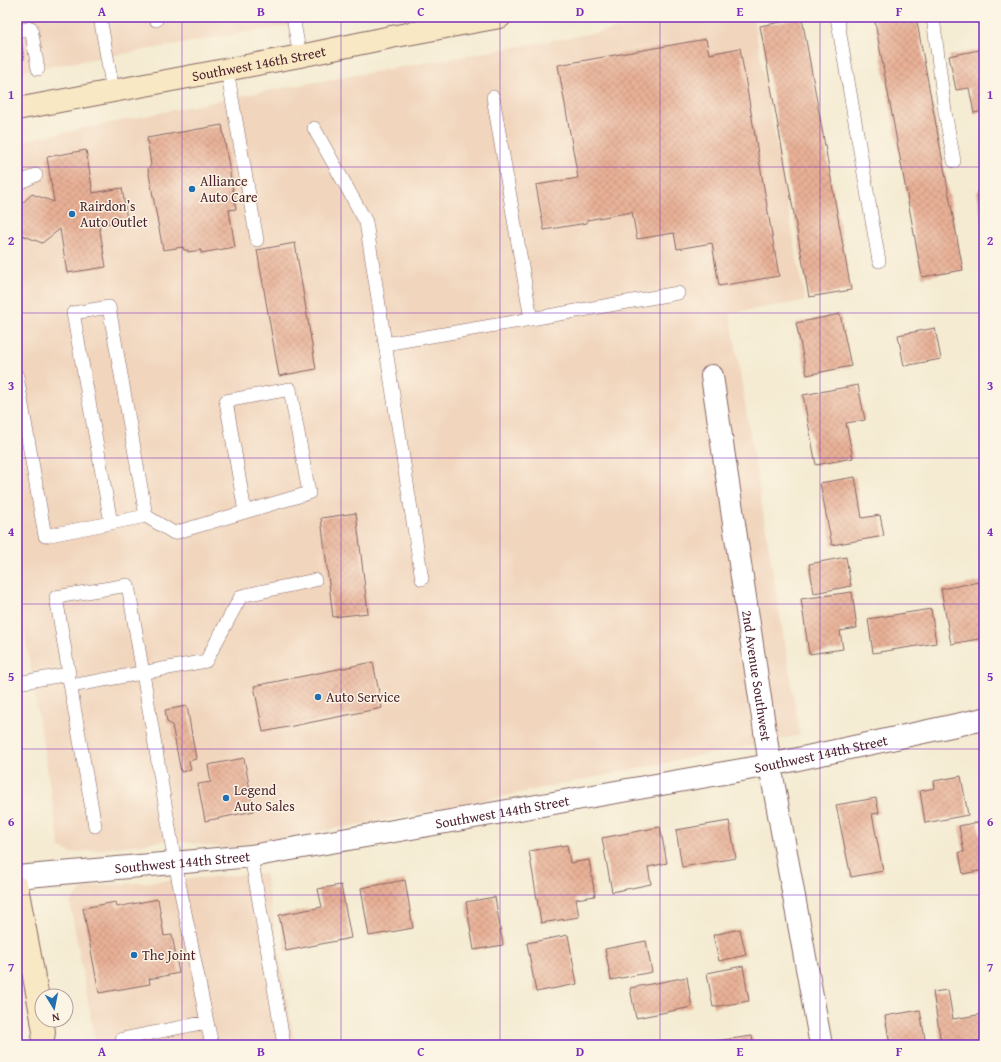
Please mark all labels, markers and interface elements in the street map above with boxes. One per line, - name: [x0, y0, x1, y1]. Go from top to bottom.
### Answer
- text: A: [98, 2, 107, 21]
- text: B: [257, 2, 265, 21]
- text: C: [417, 2, 425, 21]
- text: D: [576, 2, 584, 21]
- text: E: [737, 2, 744, 21]
- text: F: [896, 2, 903, 21]
- street label: Southwest 146th Street: [190, 41, 328, 86]
- text: 1: [8, 85, 14, 104]
- text: 1: [987, 85, 993, 104]
- place label: Alliance Auto Care: [200, 171, 258, 207]
- marker: Alliance Auto Care: [187, 184, 197, 194]
- place label: Rairdon’s Auto Outlet: [80, 196, 148, 232]
- marker: Rairdon’s Auto Outlet: [67, 209, 77, 219]
- text: 2: [8, 231, 15, 250]
- text: 2: [987, 231, 994, 250]
- text: 3: [8, 376, 14, 395]
- text: 3: [987, 376, 993, 395]
- text: 4: [8, 522, 15, 541]
- text: 4: [987, 522, 994, 541]
- street label: 2nd Avenue Southwest: [737, 609, 776, 743]
- text: 5: [8, 667, 15, 686]
- text: 5: [987, 667, 994, 686]
- place label: Auto Service: [326, 687, 401, 707]
- marker: Auto Service: [313, 692, 323, 702]
- street label: Southwest 144th Street: [753, 730, 890, 778]
- place label: Legend Auto Sales: [234, 780, 295, 816]
- street label: Southwest 144th Street: [434, 790, 571, 834]
- marker: Legend Auto Sales: [221, 793, 231, 803]
- text: 6: [8, 812, 15, 831]
- text: 6: [987, 812, 994, 831]
- street label: Southwest 144th Street: [114, 846, 251, 878]
- place label: The Joint: [142, 945, 196, 965]
- marker: The Joint: [129, 950, 139, 960]
- text: 7: [8, 958, 15, 977]
- text: 7: [987, 958, 994, 977]
- north arrow: [34, 988, 74, 1028]
- text: N: [50, 1009, 61, 1026]
- text: A: [98, 1042, 107, 1061]
- text: B: [257, 1042, 265, 1061]
- text: C: [417, 1042, 425, 1061]
- text: D: [576, 1042, 584, 1061]
- text: E: [737, 1042, 744, 1061]
- text: F: [896, 1042, 903, 1061]

